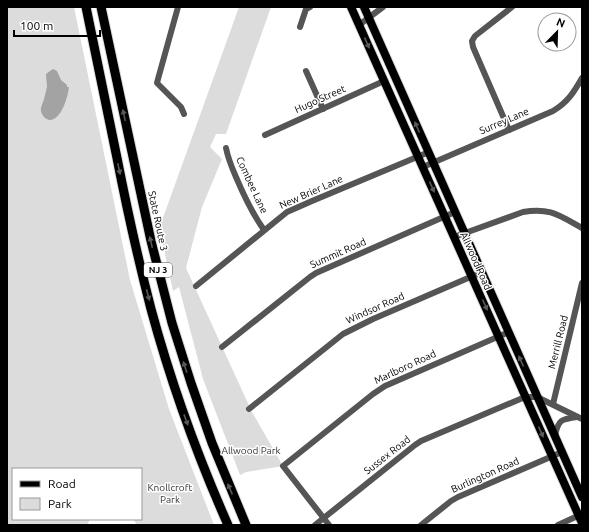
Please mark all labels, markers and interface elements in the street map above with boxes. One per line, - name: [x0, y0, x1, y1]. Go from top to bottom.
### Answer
- scale bar: [14, 12, 100, 38]
- north arrow: [537, 12, 577, 52]
- text: N: [555, 16, 567, 30]
- text: 100 m: [20, 19, 53, 32]
- one-way arrow: [364, 37, 370, 48]
- street label: Hugo Street: [293, 83, 347, 115]
- street label: Surrey Lane: [478, 106, 530, 136]
- one-way arrow: [121, 109, 127, 121]
- one-way arrow: [414, 121, 421, 133]
- street label: Combee Lane: [234, 155, 270, 215]
- one-way arrow: [117, 162, 123, 175]
- street label: New Brier Lane: [278, 173, 344, 211]
- one-way arrow: [429, 181, 435, 192]
- street label: State Route 3: [146, 190, 170, 252]
- street label: Allwood Road: [458, 230, 494, 292]
- one-way arrow: [148, 236, 154, 248]
- street label: Summit Road: [308, 236, 368, 270]
- road number: NJ 3: [144, 263, 172, 277]
- one-way arrow: [145, 290, 151, 302]
- street label: Windsor Road: [344, 290, 406, 326]
- one-way arrow: [482, 300, 488, 311]
- street label: Merrill Road: [546, 314, 570, 370]
- street label: Marlboro Road: [372, 348, 438, 386]
- one-way arrow: [518, 355, 524, 367]
- one-way arrow: [182, 361, 188, 373]
- one-way arrow: [184, 414, 190, 426]
- one-way arrow: [538, 427, 544, 438]
- street label: Sussex Road: [362, 433, 412, 476]
- park label: Allwood Park: [221, 445, 281, 456]
- street label: Burlington Road: [449, 455, 521, 495]
- legend: [12, 468, 142, 520]
- text: Road: [48, 477, 76, 490]
- park label: Knollcroft Park: [148, 482, 193, 505]
- one-way arrow: [227, 483, 233, 495]
- text: Park: [48, 497, 72, 510]

